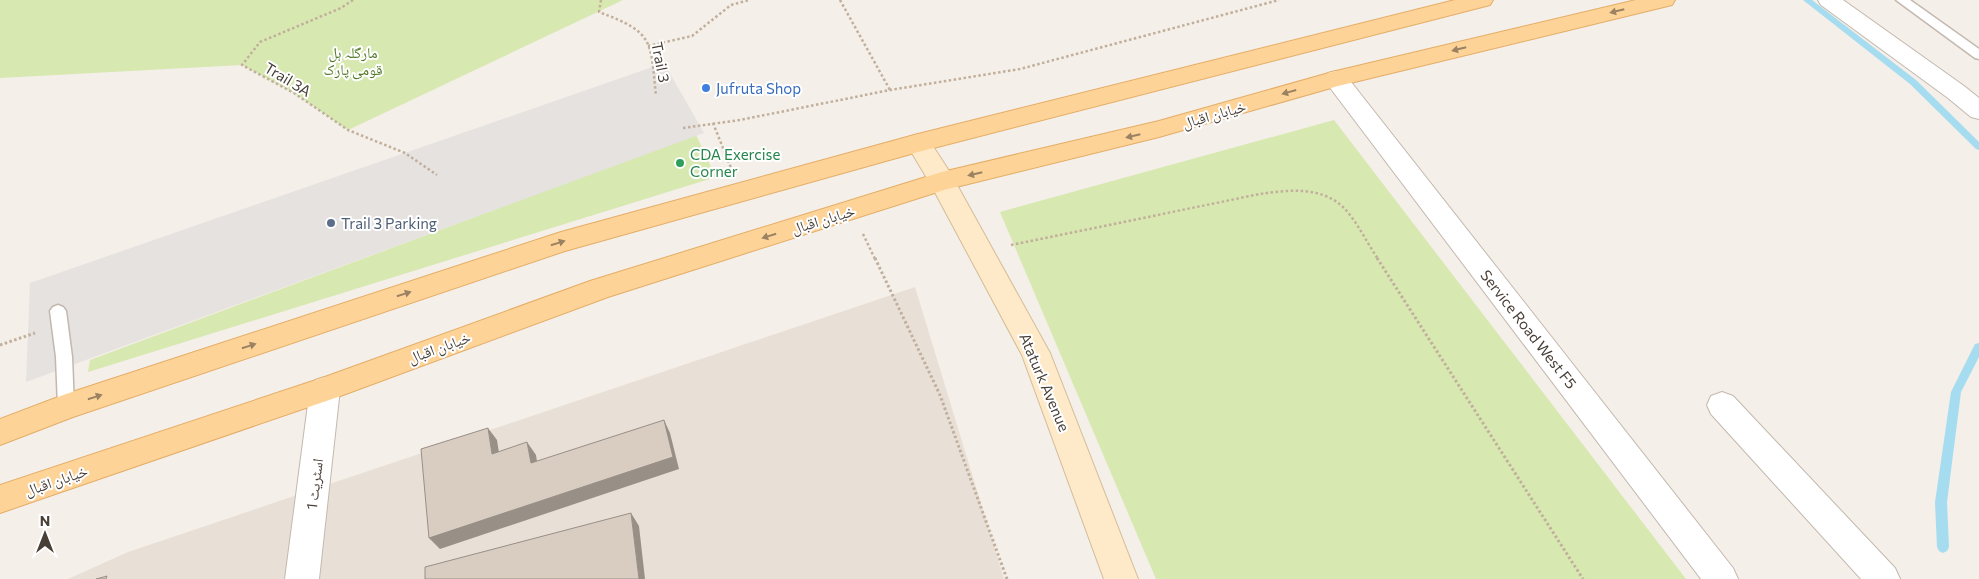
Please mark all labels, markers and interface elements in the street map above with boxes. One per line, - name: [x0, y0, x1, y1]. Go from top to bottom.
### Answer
- one-way arrow: [1609, 7, 1624, 15]
- street label: Trail 3: [648, 40, 674, 84]
- park label: مارگلہ ہل قومی پارک: [324, 43, 382, 80]
- one-way arrow: [1451, 45, 1466, 53]
- street label: Trail 3A: [261, 58, 315, 100]
- place label: Jufruta Shop: [716, 79, 801, 97]
- marker: Jufruta Shop: [700, 82, 712, 94]
- one-way arrow: [1282, 89, 1297, 97]
- street label: خیابان اقبال: [1180, 96, 1249, 134]
- one-way arrow: [1125, 132, 1140, 140]
- place label: CDA Exercise Corner: [690, 145, 780, 180]
- marker: CDA Exercise Corner: [674, 157, 686, 169]
- one-way arrow: [967, 170, 982, 178]
- street label: خیابان اقبال: [789, 201, 858, 239]
- place label: Trail 3 Parking: [341, 214, 437, 232]
- marker: Trail 3 Parking: [325, 217, 337, 229]
- one-way arrow: [761, 232, 776, 240]
- one-way arrow: [550, 239, 565, 246]
- street label: Service Road West F5: [1477, 266, 1581, 392]
- one-way arrow: [396, 290, 411, 298]
- street label: خیابان اقبال: [405, 327, 474, 369]
- street label: Ataturk Avenue: [1016, 330, 1074, 434]
- one-way arrow: [242, 342, 257, 349]
- one-way arrow: [88, 393, 103, 401]
- street label: اسٹریٹ 1: [302, 457, 327, 511]
- street label: خیابان اقبال: [22, 461, 91, 501]
- north arrow: [20, 509, 70, 559]
- text: N: [40, 512, 50, 529]

